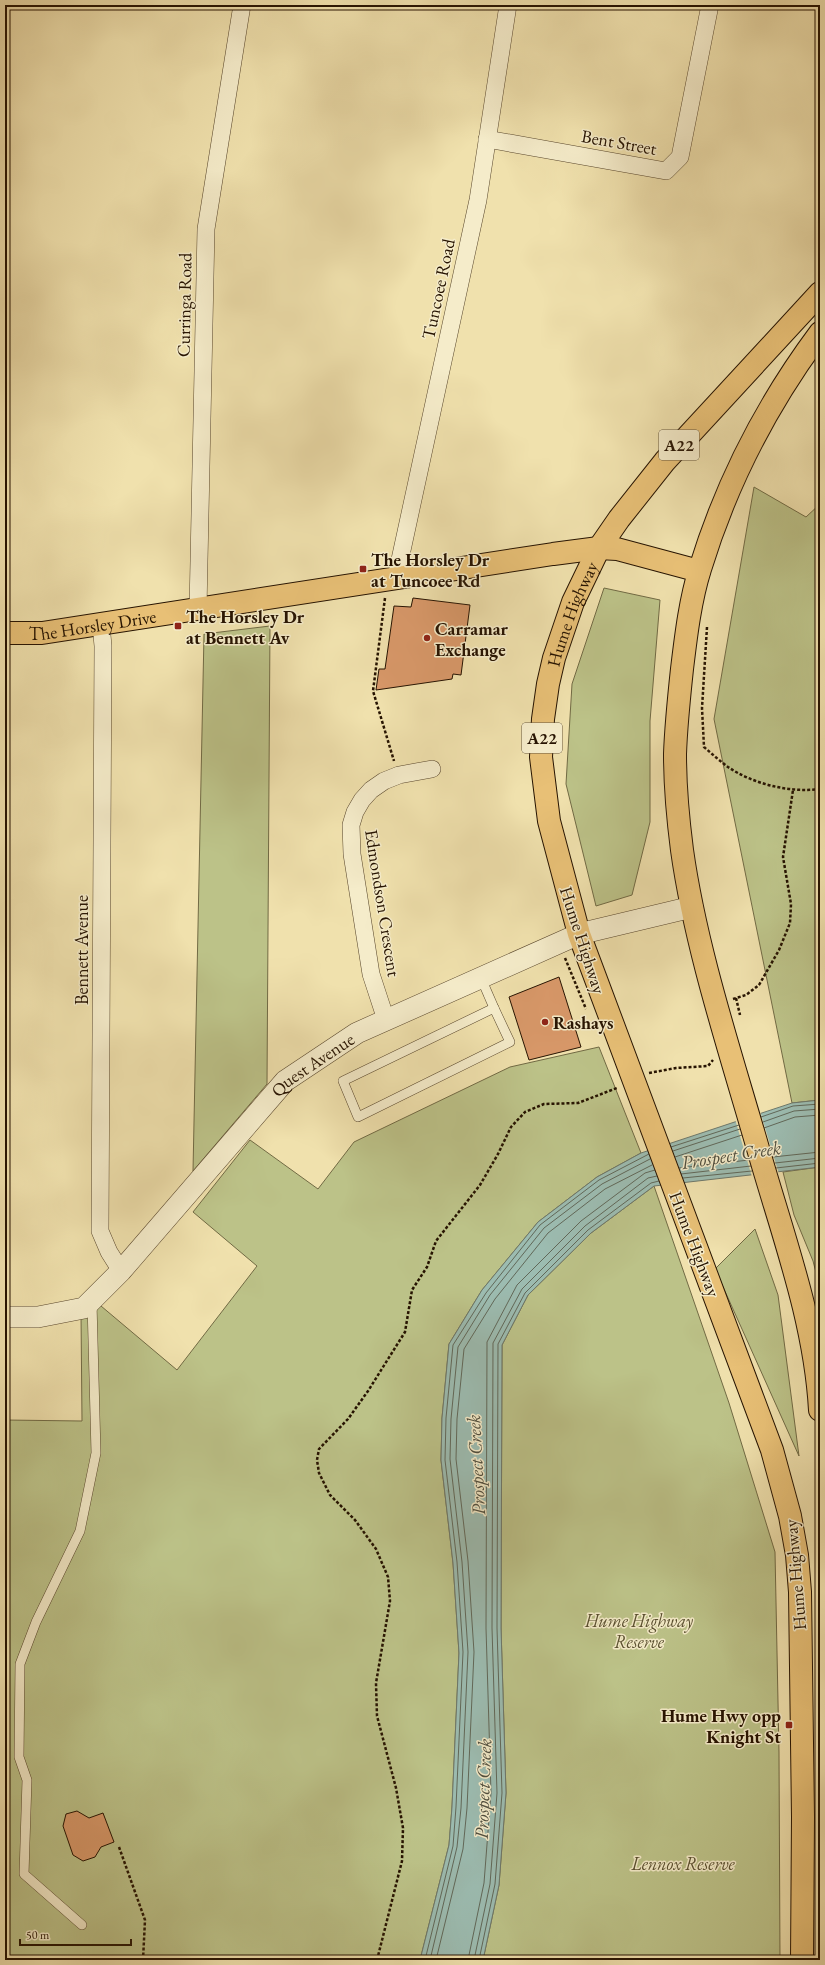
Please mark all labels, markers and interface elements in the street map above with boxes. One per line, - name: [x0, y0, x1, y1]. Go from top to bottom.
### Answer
- street label: Bent Street: [580, 124, 659, 160]
- street label: Tuncoee Road: [416, 236, 460, 341]
- street label: Curringa Road: [172, 252, 196, 357]
- road number: A22: [659, 430, 699, 460]
- place label: The Horsley Dr at Tuncoee Rd: [371, 548, 490, 592]
- street label: Hume Highway: [541, 557, 602, 669]
- marker: The Horsley Dr at Tuncoee Rd: [358, 564, 368, 574]
- street label: The Horsley Drive: [29, 604, 158, 645]
- place label: The Horsley Dr at Bennett Av: [186, 605, 305, 649]
- place label: Carramar Exchange: [435, 617, 509, 661]
- marker: The Horsley Dr at Bennett Av: [173, 621, 183, 631]
- marker: Carramar Exchange: [422, 633, 432, 643]
- road number: A22: [522, 723, 562, 753]
- street label: Edmondson Crescent: [360, 828, 406, 979]
- street label: Hume Highway: [555, 884, 611, 997]
- street label: Bennett Avenue: [70, 895, 93, 1005]
- place label: Rashays: [553, 1011, 614, 1034]
- marker: Rashays: [540, 1017, 550, 1027]
- street label: Quest Avenue: [265, 1027, 358, 1101]
- water label: Prospect Creek: [679, 1135, 783, 1175]
- street label: Hume Highway: [664, 1188, 726, 1300]
- water label: Prospect Creek: [461, 1414, 491, 1516]
- street label: Hume Highway: [779, 1518, 811, 1631]
- park label: Hume Highway Reserve: [584, 1609, 694, 1653]
- place label: Hume Hwy opp Knight St: [661, 1704, 781, 1748]
- marker: Hume Hwy opp Knight St: [784, 1720, 794, 1730]
- water label: Prospect Creek: [469, 1738, 497, 1840]
- park label: Lennox Reserve: [630, 1852, 736, 1875]
- scale bar: [20, 1921, 131, 1947]
- text: 50 m: [26, 1927, 50, 1943]

